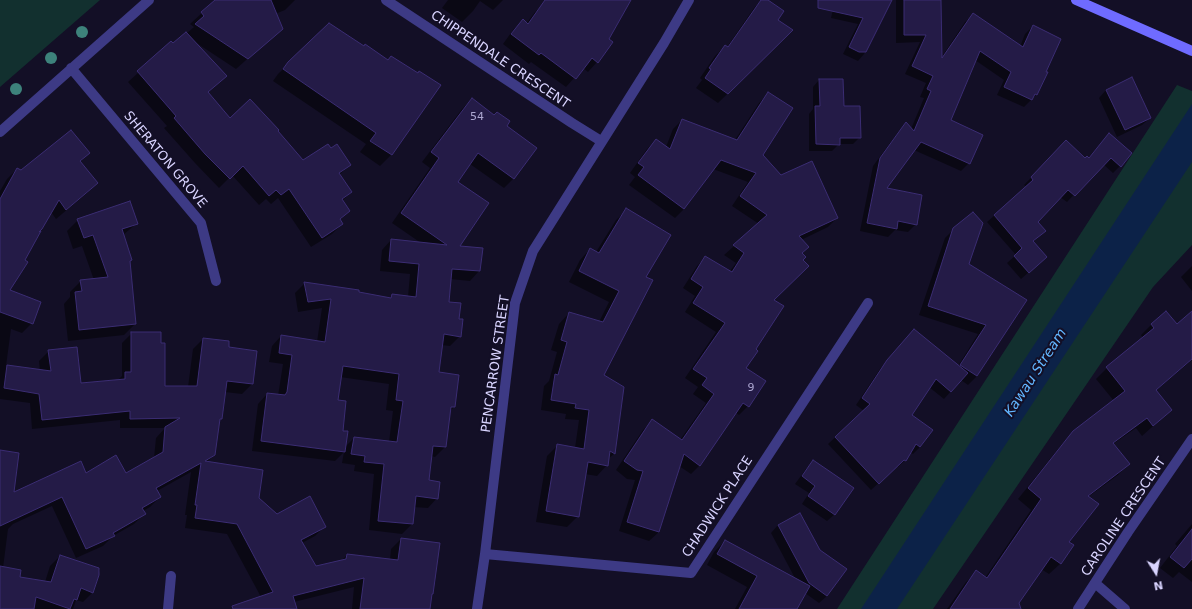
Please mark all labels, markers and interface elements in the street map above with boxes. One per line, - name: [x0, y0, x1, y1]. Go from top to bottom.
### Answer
- street label: CHIPPENDALE CRESCENT: [428, 8, 572, 112]
- street label: SHERATON GROVE: [120, 109, 210, 211]
- house number: 54: [470, 110, 484, 124]
- street label: PENCARROW STREET: [479, 294, 513, 434]
- water label: Kawau Stream: [1001, 326, 1071, 420]
- house number: 9: [748, 381, 754, 395]
- street label: CHADWICK PLACE: [679, 453, 757, 561]
- street label: CAROLINE CRESCENT: [1078, 455, 1170, 579]
- north arrow: [1136, 553, 1176, 593]
- text: N: [1153, 578, 1164, 593]

